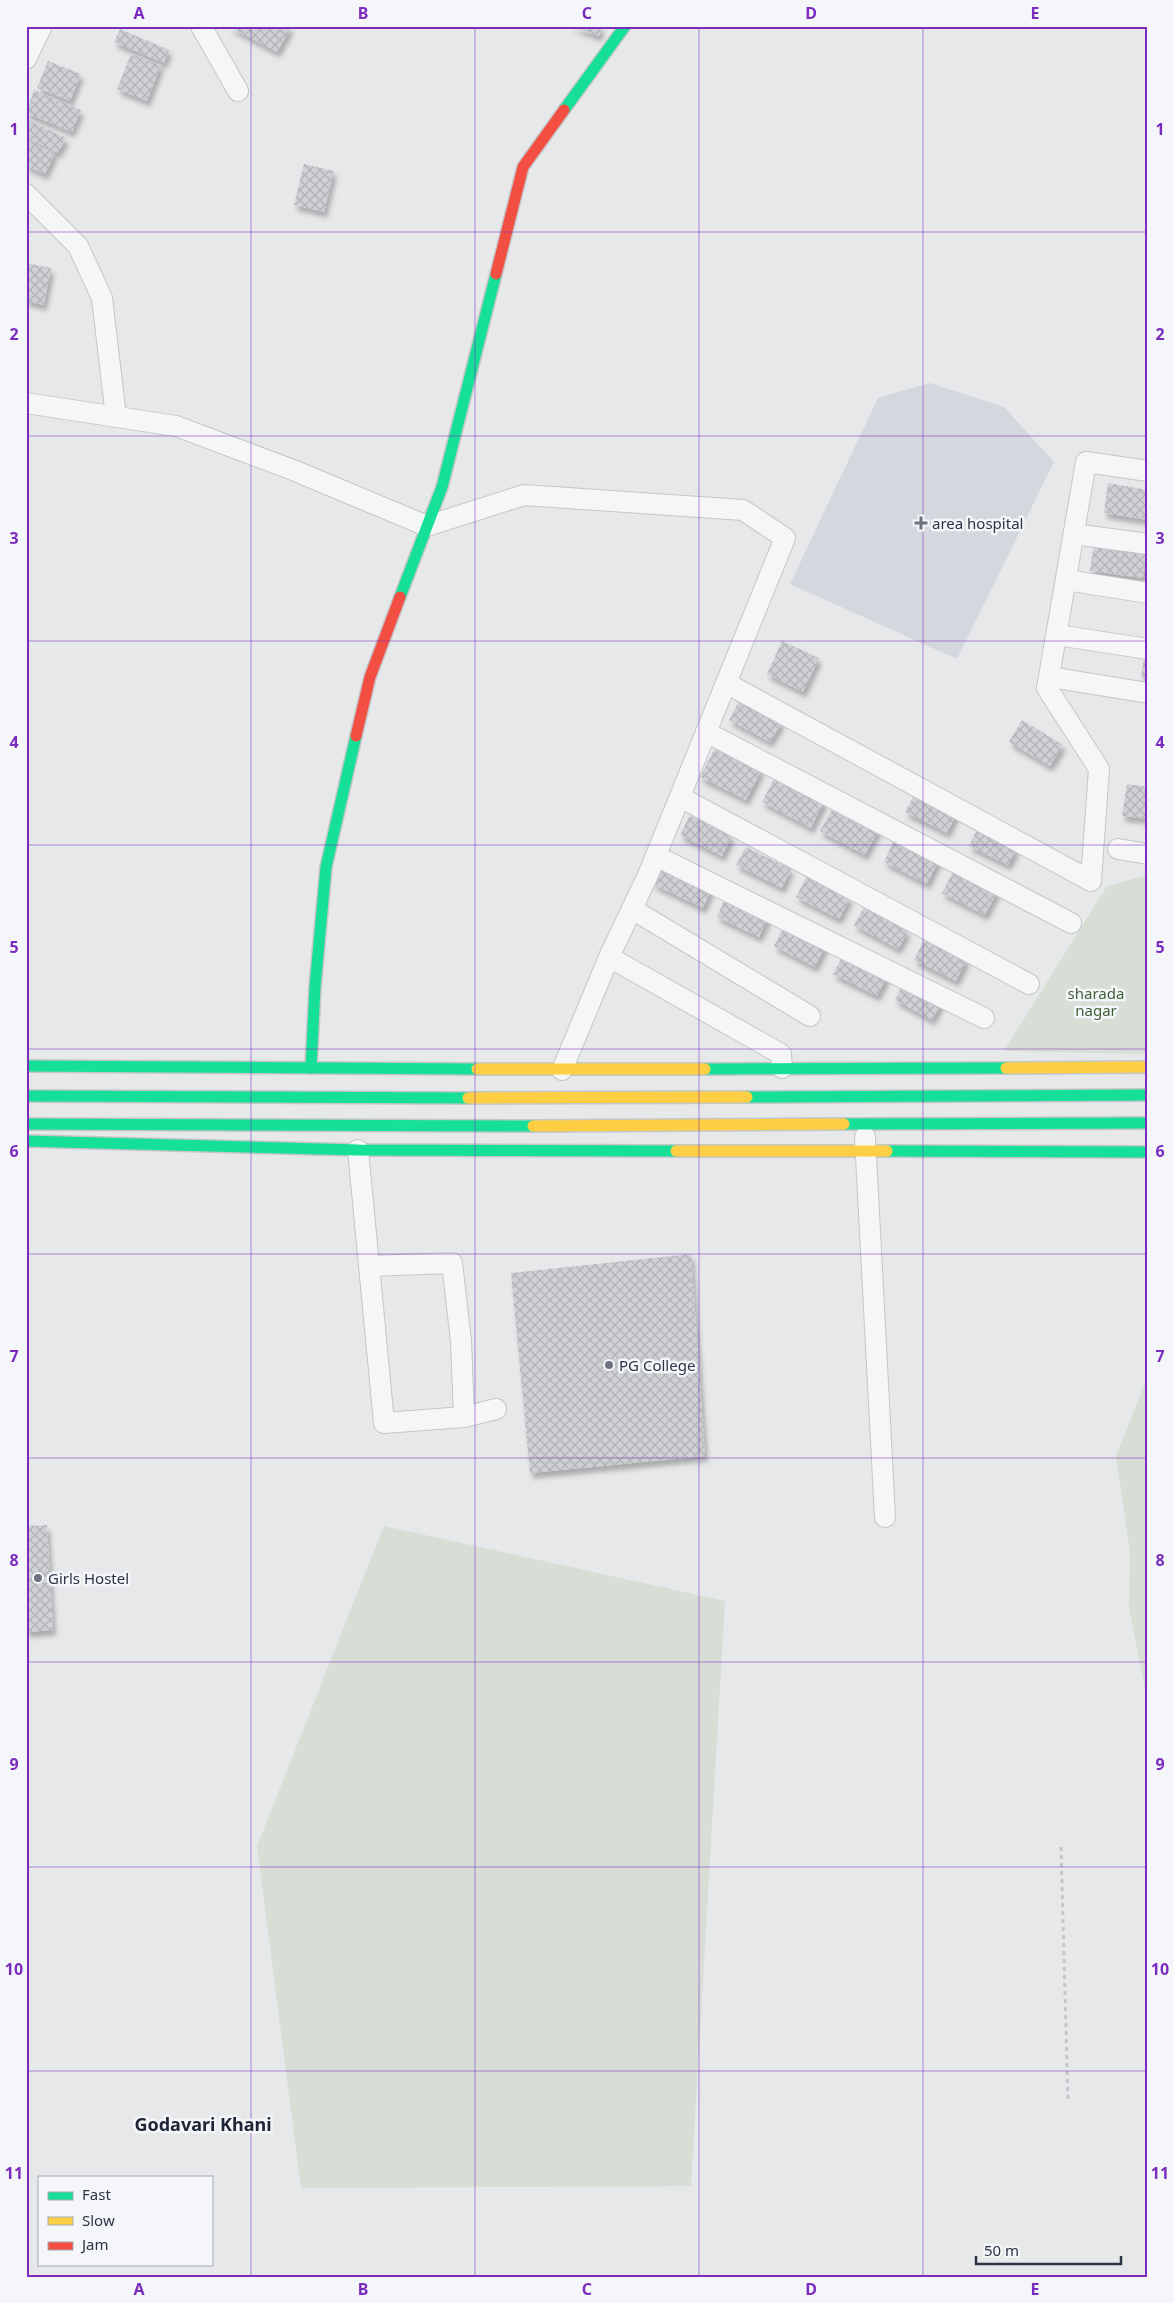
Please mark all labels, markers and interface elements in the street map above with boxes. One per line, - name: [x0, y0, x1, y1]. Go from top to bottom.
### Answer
- text: A: [133, 2, 145, 24]
- text: B: [358, 2, 368, 24]
- text: C: [582, 2, 592, 24]
- text: D: [805, 2, 817, 24]
- text: E: [1031, 2, 1040, 24]
- text: 1: [9, 118, 19, 140]
- text: 1: [1155, 118, 1165, 140]
- text: 2: [9, 323, 19, 345]
- text: 2: [1155, 323, 1165, 345]
- place label: area hospital: [932, 513, 1023, 533]
- marker: area hospital: [914, 516, 928, 530]
- text: 3: [9, 527, 19, 549]
- text: 3: [1155, 527, 1165, 549]
- text: 4: [9, 731, 19, 753]
- text: 4: [1155, 731, 1165, 753]
- text: 5: [9, 936, 19, 958]
- text: 5: [1155, 936, 1165, 958]
- park label: sharada nagar: [1068, 983, 1124, 1020]
- text: 6: [9, 1140, 19, 1162]
- text: 6: [1155, 1140, 1165, 1162]
- text: 7: [9, 1345, 19, 1367]
- text: 7: [1155, 1345, 1165, 1367]
- place label: PG College: [619, 1355, 695, 1375]
- marker: PG College: [603, 1359, 615, 1371]
- text: 8: [9, 1549, 19, 1571]
- text: 8: [1155, 1549, 1165, 1571]
- place label: Girls Hostel: [48, 1568, 129, 1588]
- marker: Girls Hostel: [32, 1572, 44, 1584]
- text: 9: [9, 1753, 19, 1775]
- text: 9: [1155, 1753, 1165, 1775]
- text: 10: [5, 1958, 23, 1980]
- text: 10: [1151, 1958, 1169, 1980]
- district label: Godavari Khani: [134, 2112, 272, 2136]
- text: 11: [5, 2162, 23, 2184]
- text: 11: [1151, 2162, 1169, 2184]
- legend: [38, 2176, 212, 2266]
- text: Fast: [82, 2184, 111, 2204]
- text: Slow: [82, 2210, 115, 2230]
- scale bar: [976, 2233, 1122, 2265]
- text: Jam: [80, 2234, 109, 2254]
- text: 50 m: [984, 2240, 1019, 2260]
- text: A: [133, 2278, 145, 2300]
- text: B: [358, 2278, 368, 2300]
- text: C: [582, 2278, 592, 2300]
- text: D: [805, 2278, 817, 2300]
- text: E: [1031, 2278, 1040, 2300]

